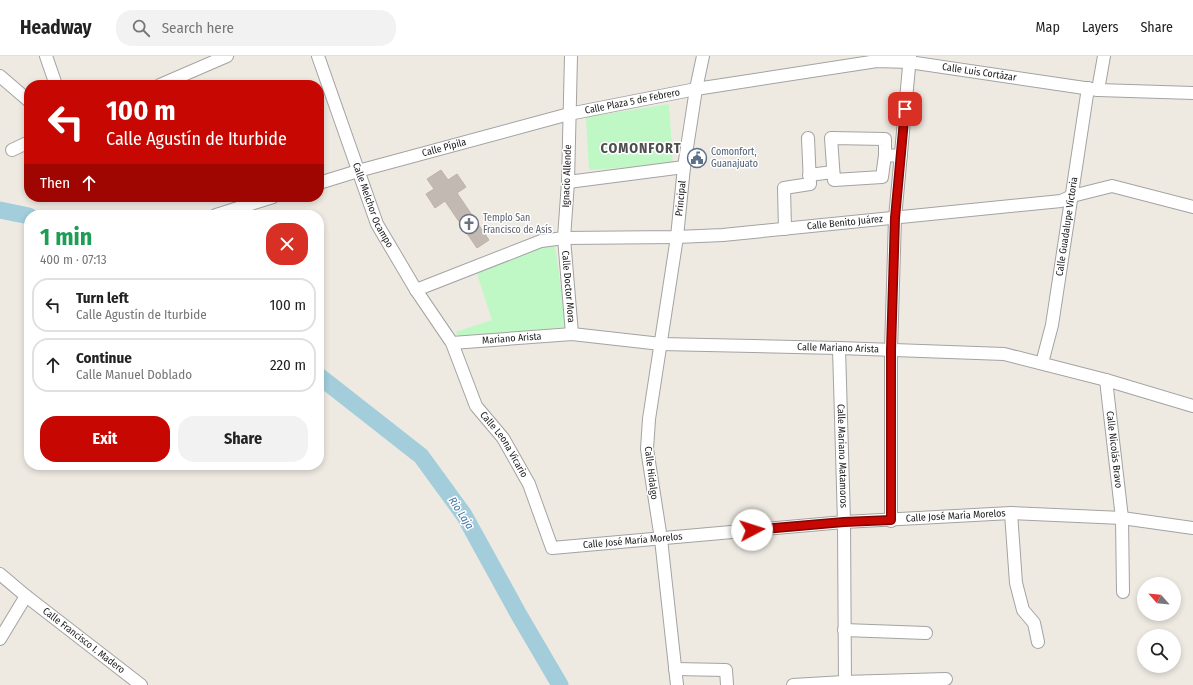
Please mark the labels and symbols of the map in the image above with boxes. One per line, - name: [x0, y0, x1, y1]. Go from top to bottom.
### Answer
- street label: Calle Luis Cortázar: [941, 61, 1018, 84]
- street label: Calle Plaza 5 de Febrero: [584, 86, 681, 117]
- pin: [888, 92, 922, 126]
- street label: Calle Pípila: [421, 136, 468, 159]
- district label: COMONFORT: [600, 140, 682, 157]
- street label: Ignacio Allende: [560, 144, 574, 208]
- place label: Comonfort, Guanajuato: [711, 146, 758, 170]
- public building icon: Comonfort, Guanajuato: [686, 147, 708, 169]
- street label: Calle Melchor Ocampo: [350, 161, 396, 250]
- street label: Calle Guadalupe Victoria: [1054, 176, 1080, 277]
- street label: Principal: [673, 180, 689, 217]
- place label: Templo San Francisco de Asís: [483, 212, 552, 236]
- church icon: Templo San Francisco de Asís: [458, 213, 480, 235]
- street label: Calle Benito Juárez: [806, 213, 883, 233]
- street label: Calle Doctor Mora: [559, 250, 577, 323]
- street label: Mariano Arista: [482, 330, 542, 347]
- street label: Calle Mariano Arista: [797, 341, 879, 355]
- street label: Calle Mariano Matamoros: [835, 404, 850, 508]
- street label: Calle Leona Vicario: [477, 409, 530, 480]
- street label: Calle Nicolás Bravo: [1104, 410, 1124, 489]
- street label: Calle Hidalgo: [642, 446, 660, 500]
- water label: Rio Laja: [446, 494, 476, 532]
- street label: Calle José María Morelos: [906, 507, 1006, 525]
- position arrow: [731, 509, 773, 551]
- street label: Calle José María Morelos: [582, 530, 683, 551]
- north arrow: [1137, 577, 1181, 621]
- street label: Calle Francisco I. Madero: [40, 605, 127, 676]

